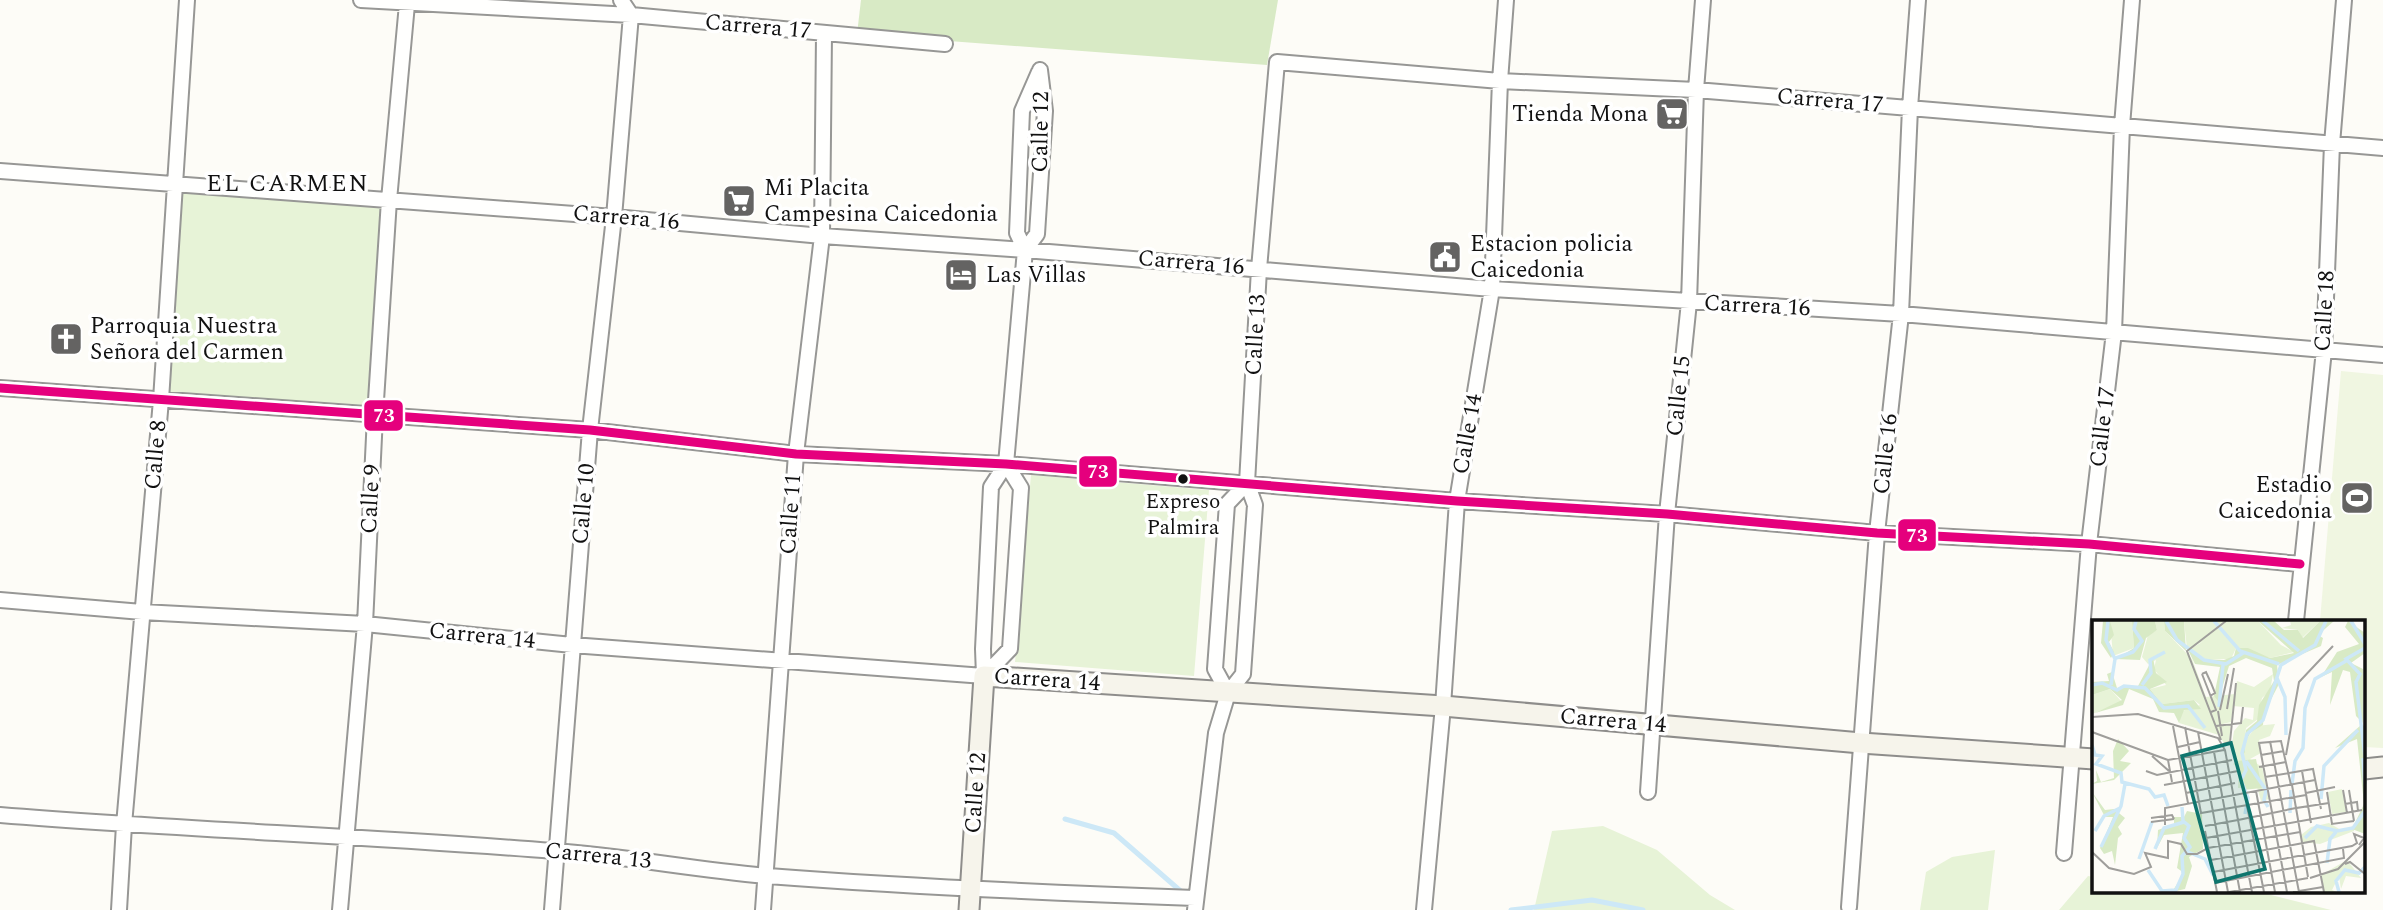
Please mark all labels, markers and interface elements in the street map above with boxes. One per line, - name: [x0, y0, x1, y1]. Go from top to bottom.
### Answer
- street label: Carrera 17: [703, 5, 813, 49]
- street label: Carrera 17: [1775, 79, 1885, 123]
- street label: Calle 12: [1023, 91, 1059, 173]
- supermarket icon: Tienda Mona: [1653, 95, 1691, 133]
- place label: Tienda Mona: [1512, 97, 1648, 132]
- district label: EL CARMEN: [206, 166, 370, 202]
- place label: Mi Placita Campesina Caicedonia: [764, 171, 998, 232]
- supermarket icon: Mi Placita Campesina Caicedonia: [720, 182, 758, 220]
- street label: Carrera 16: [571, 196, 681, 240]
- place label: Estacion policia Caicedonia: [1470, 227, 1633, 288]
- public building icon: Estacion policia Caicedonia: [1426, 238, 1464, 276]
- street label: Carrera 16: [1136, 241, 1246, 285]
- hotel icon: Las Villas: [942, 256, 980, 294]
- place label: Las Villas: [986, 258, 1086, 293]
- street label: Calle 18: [2305, 270, 2345, 352]
- street label: Carrera 16: [1703, 286, 1811, 326]
- street label: Calle 13: [1236, 294, 1276, 376]
- place label: Parroquia Nuestra Señora del Carmen: [90, 309, 284, 370]
- church icon: Parroquia Nuestra Señora del Carmen: [47, 320, 85, 358]
- street label: Calle 15: [1657, 354, 1701, 438]
- street label: Calle 17: [2081, 385, 2125, 469]
- street label: Calle 14: [1444, 390, 1492, 477]
- line badge: 73: [363, 399, 404, 432]
- text: 73: [373, 402, 395, 431]
- street label: Calle 16: [1864, 412, 1908, 496]
- street label: Calle 8: [136, 419, 176, 491]
- line badge: 73: [1078, 455, 1118, 488]
- text: 73: [1087, 458, 1109, 487]
- street label: Calle 10: [563, 462, 605, 546]
- street label: Calle 9: [352, 463, 390, 535]
- place label: Estadio Caicedonia: [2218, 468, 2332, 529]
- street label: Calle 11: [771, 472, 811, 556]
- marker: Expreso Palmira: [1176, 472, 1190, 486]
- sports icon: Estadio Caicedonia: [2338, 479, 2376, 517]
- place label: Expreso Palmira: [1146, 486, 1220, 544]
- line badge: 73: [1897, 518, 1937, 552]
- text: 73: [1906, 522, 1928, 551]
- street label: Carrera 14: [427, 613, 537, 659]
- inset map: [2092, 620, 2366, 892]
- street label: Carrera 14: [993, 659, 1102, 701]
- street label: Carrera 14: [1558, 699, 1668, 743]
- street label: Calle 12: [956, 751, 996, 835]
- street label: Carrera 13: [543, 833, 653, 879]

